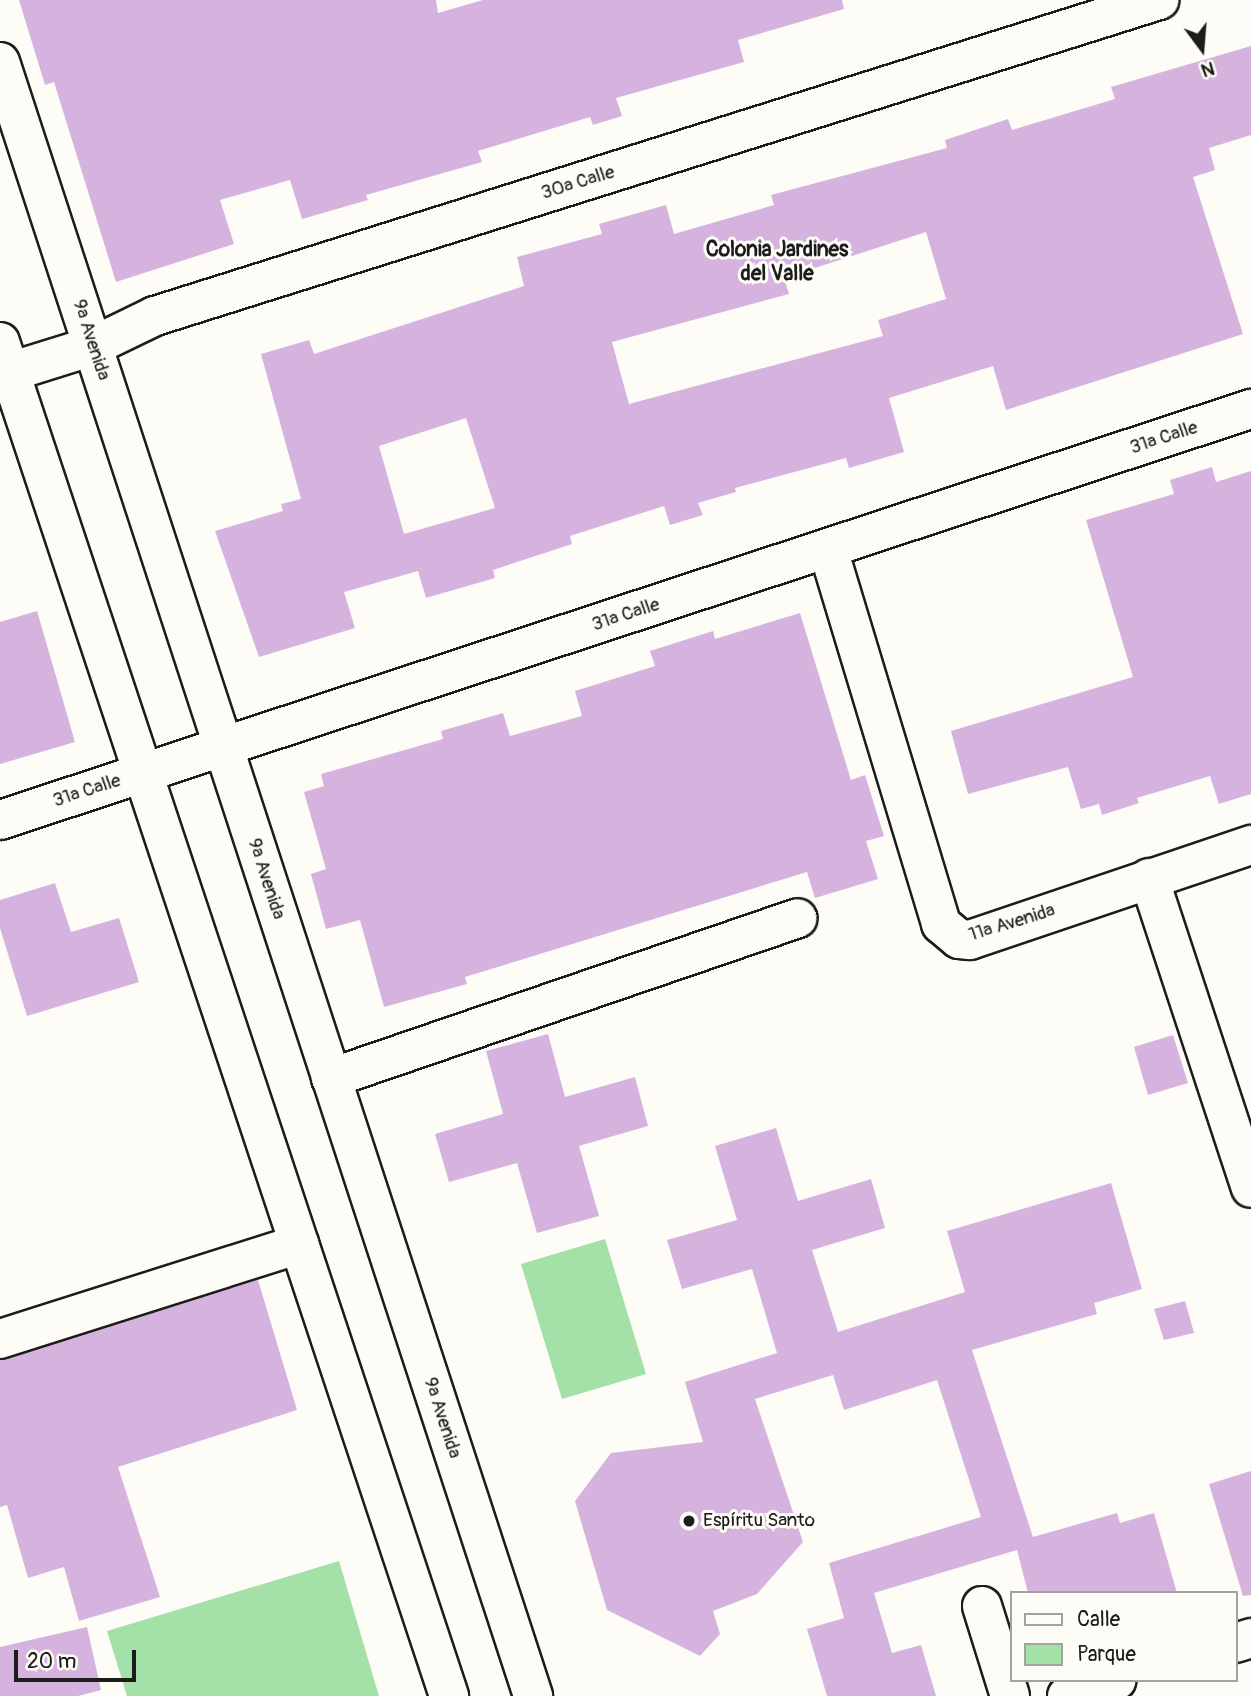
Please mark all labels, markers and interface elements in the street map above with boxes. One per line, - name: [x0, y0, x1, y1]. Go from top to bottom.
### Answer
- north arrow: [1167, 14, 1237, 84]
- text: N: [1198, 56, 1217, 82]
- street label: 30a Calle: [539, 161, 617, 205]
- district label: Colonia Jardines del Valle: [706, 237, 848, 287]
- street label: 9a Avenida: [67, 297, 115, 383]
- street label: 31a Calle: [1127, 416, 1201, 460]
- street label: 31a Calle: [589, 593, 663, 637]
- street label: 31a Calle: [50, 769, 124, 813]
- street label: 9a Avenida: [242, 836, 290, 922]
- street label: 11a Avenida: [966, 899, 1058, 947]
- street label: 9a Avenida: [418, 1375, 466, 1461]
- place label: Espíritu Santo: [703, 1510, 815, 1532]
- marker: Espíritu Santo: [681, 1513, 697, 1529]
- legend: [1010, 1591, 1237, 1682]
- text: Calle: [1077, 1606, 1120, 1633]
- scale bar: [18, 1636, 140, 1680]
- text: Parque: [1077, 1641, 1136, 1668]
- text: 20 m: [27, 1648, 76, 1675]

